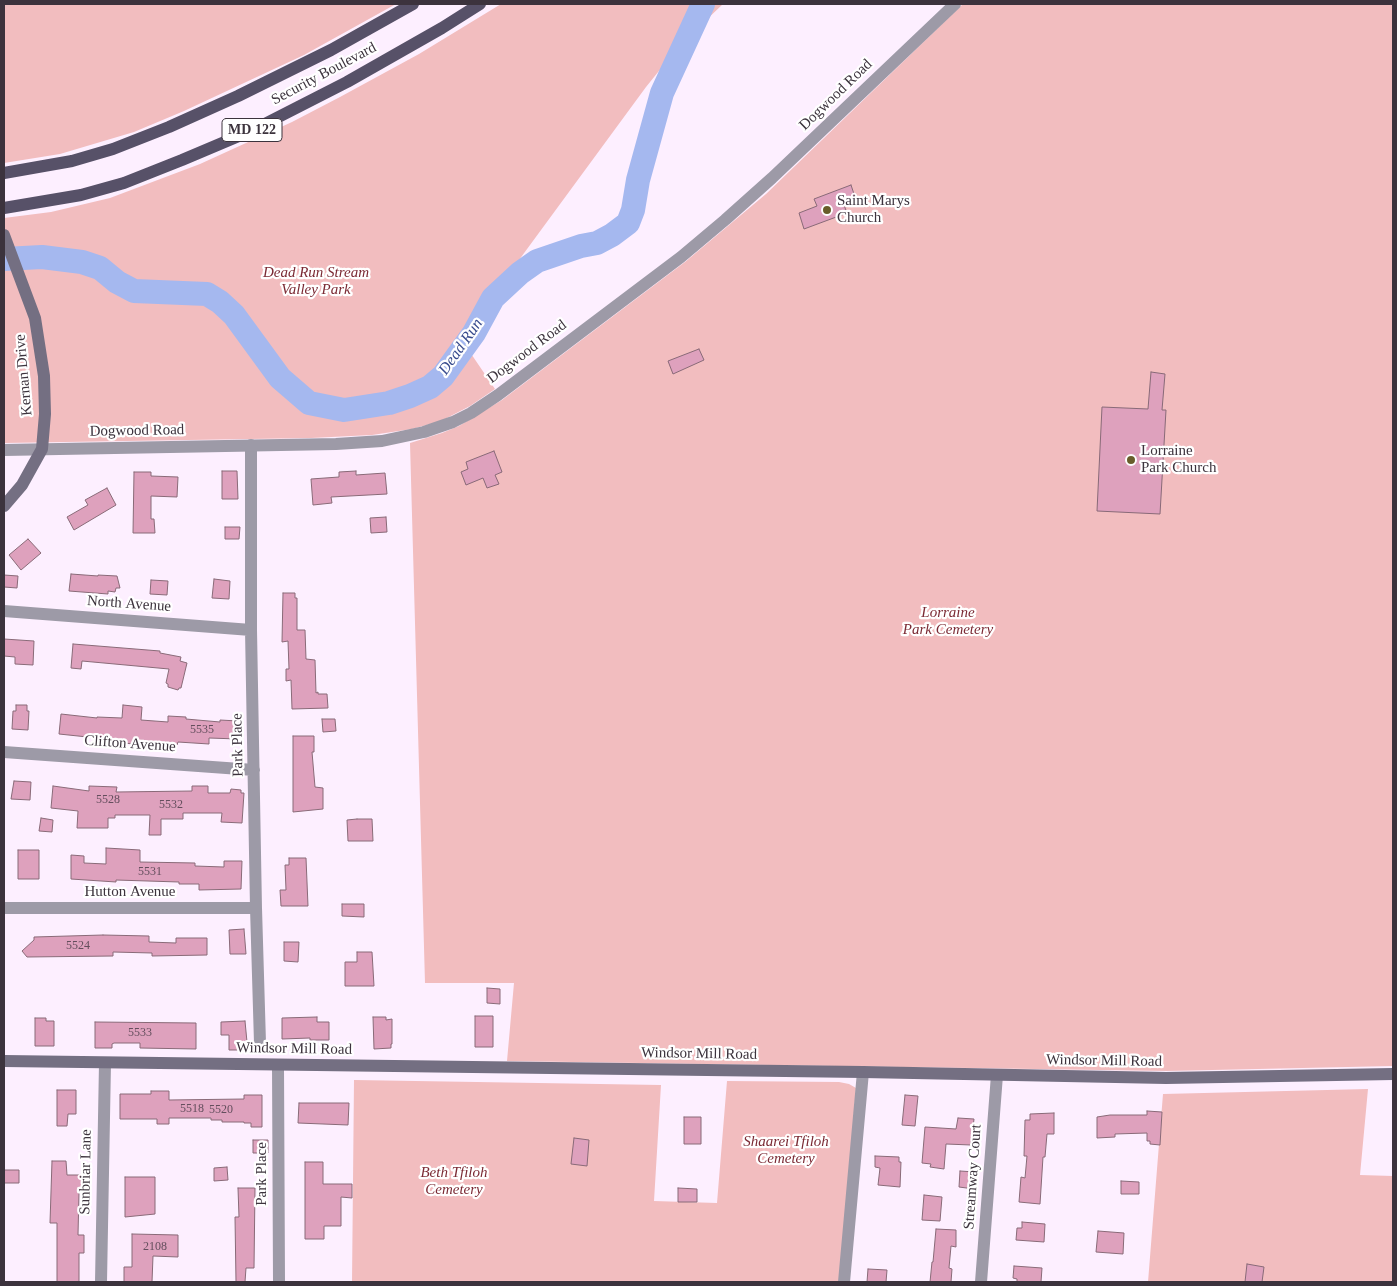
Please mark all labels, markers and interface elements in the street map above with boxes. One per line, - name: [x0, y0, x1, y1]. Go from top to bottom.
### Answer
- street label: Security Boulevard: [268, 39, 380, 109]
- street label: Dogwood Road: [796, 56, 876, 134]
- road number: MD 122: [222, 118, 282, 142]
- place label: Saint Marys Church: [837, 192, 910, 227]
- marker: Saint Marys Church: [821, 204, 833, 216]
- park label: Dead Run Stream Valley Park: [263, 264, 369, 299]
- water label: Dead Run: [435, 315, 487, 379]
- street label: Dogwood Road: [484, 316, 570, 388]
- street label: Kernan Drive: [11, 333, 37, 417]
- street label: Dogwood Road: [90, 421, 184, 441]
- place label: Lorraine Park Church: [1141, 442, 1216, 477]
- marker: Lorraine Park Church: [1125, 454, 1137, 466]
- street label: North Avenue: [86, 592, 172, 616]
- park label: Lorraine Park Cemetery: [903, 604, 993, 639]
- street label: Park Place: [228, 713, 248, 777]
- house number: 5535: [190, 723, 214, 737]
- street label: Clifton Avenue: [84, 732, 176, 756]
- house number: 5528: [96, 793, 120, 807]
- house number: 5532: [159, 798, 183, 812]
- house number: 5531: [138, 865, 162, 879]
- street label: Hutton Avenue: [85, 883, 175, 901]
- house number: 5524: [66, 939, 90, 953]
- house number: 5533: [128, 1026, 152, 1040]
- street label: Windsor Mill Road: [236, 1039, 352, 1059]
- street label: Windsor Mill Road: [641, 1044, 757, 1064]
- street label: Windsor Mill Road: [1046, 1051, 1162, 1071]
- house number: 5518: [180, 1102, 204, 1116]
- house number: 5520: [209, 1103, 233, 1117]
- street label: Streamway Court: [960, 1124, 986, 1230]
- street label: Sunbriar Lane: [76, 1129, 96, 1215]
- park label: Shaarei Tfiloh Cemetery: [743, 1133, 829, 1168]
- street label: Park Place: [253, 1142, 271, 1206]
- park label: Beth Tfiloh Cemetery: [420, 1164, 488, 1199]
- house number: 2108: [143, 1240, 167, 1254]

